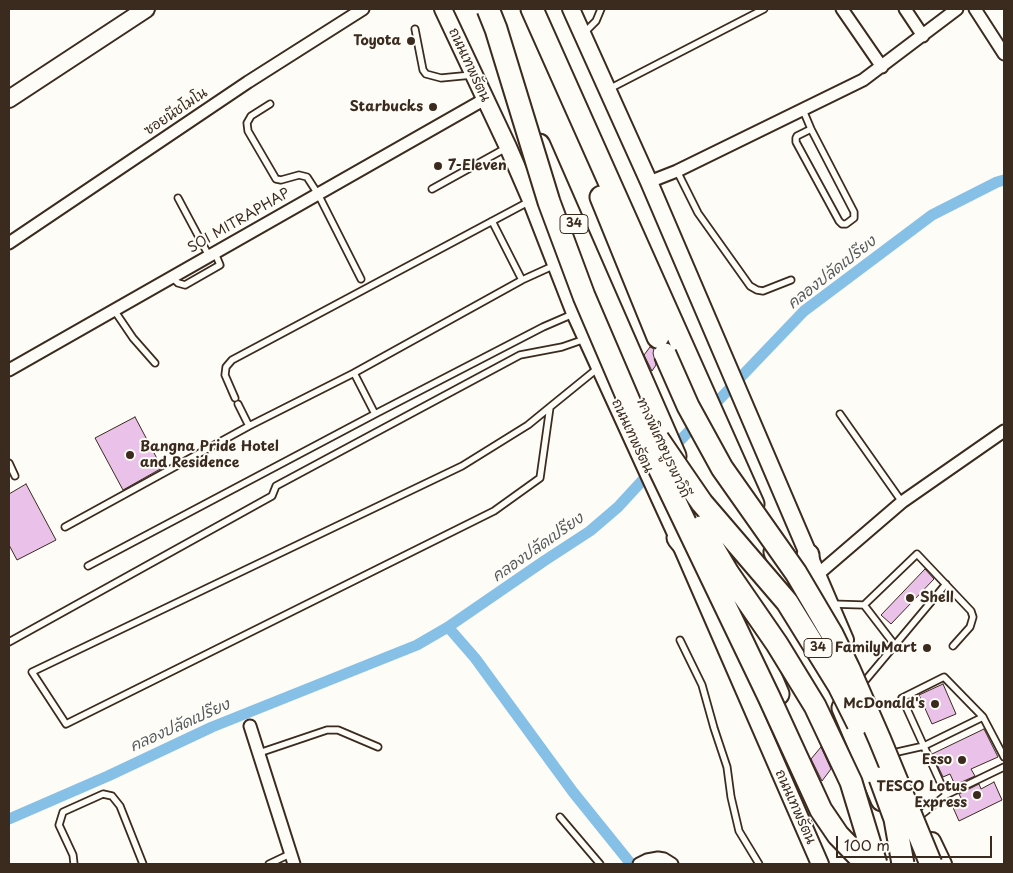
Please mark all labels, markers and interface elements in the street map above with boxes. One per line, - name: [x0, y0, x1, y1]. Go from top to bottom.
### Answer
- street label: ถนนเทพรัตน: [445, 25, 493, 105]
- place label: Toyota: [353, 33, 401, 49]
- marker: Toyota: [405, 35, 417, 47]
- street label: ซอยนีชโมโน: [141, 85, 211, 139]
- place label: Starbucks: [350, 99, 423, 115]
- marker: Starbucks: [427, 101, 439, 113]
- place label: 7-Eleven: [448, 158, 507, 174]
- marker: 7-Eleven: [432, 160, 444, 172]
- street label: SOI MITRAPHAP: [185, 185, 293, 257]
- road number: 34: [560, 214, 588, 233]
- water label: คลองปลัดเปรียง: [784, 233, 880, 313]
- street label: ทางพิเศษบูรพาวิถี: [632, 395, 694, 501]
- street label: ถนนเทพรัตน: [608, 396, 656, 476]
- place label: Bangna Pride Hotel and Residence: [140, 439, 279, 472]
- marker: Bangna Pride Hotel and Residence: [124, 449, 136, 461]
- water label: คลองปลัดเปรียง: [489, 510, 587, 586]
- place label: Shell: [920, 590, 954, 606]
- marker: Shell: [904, 592, 916, 604]
- road number: 34: [804, 638, 832, 658]
- place label: FamilyMart: [835, 640, 917, 656]
- marker: FamilyMart: [921, 642, 933, 654]
- water label: คลองปลัดเปรียง: [127, 696, 233, 756]
- place label: McDonald's: [843, 696, 925, 712]
- marker: McDonald's: [929, 698, 941, 710]
- place label: Esso: [922, 752, 952, 768]
- marker: Esso: [956, 754, 968, 766]
- street label: ถนนเทพรัตน: [771, 767, 819, 847]
- place label: TESCO Lotus Express: [877, 779, 967, 812]
- marker: TESCO Lotus Express: [971, 789, 983, 801]
- scale bar: [838, 826, 994, 858]
- text: 100 m: [844, 833, 890, 856]

